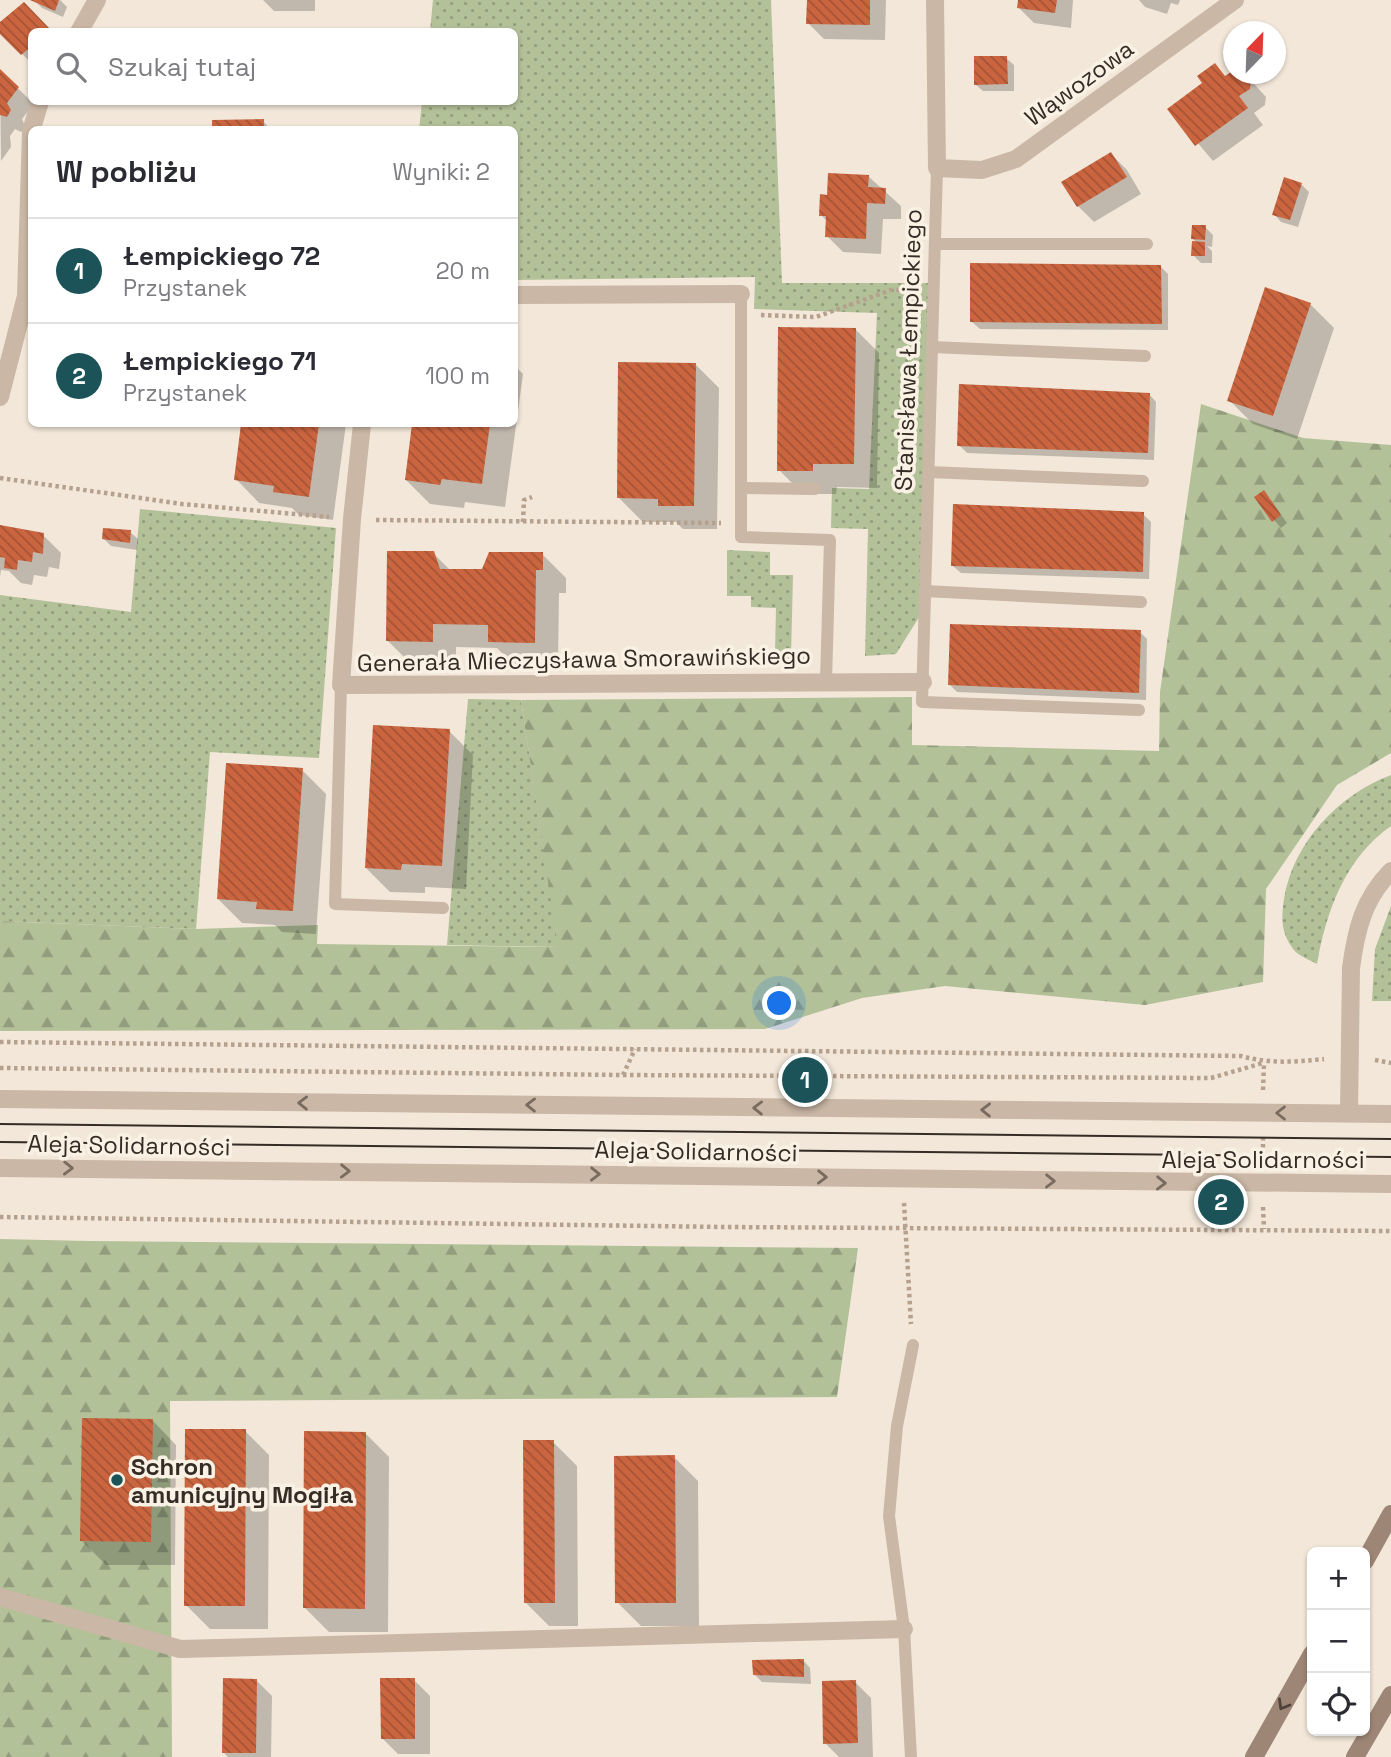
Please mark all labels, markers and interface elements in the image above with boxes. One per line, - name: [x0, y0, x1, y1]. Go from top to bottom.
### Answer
- north arrow: [1223, 21, 1286, 84]
- search box: [28, 28, 518, 105]
- street label: Wąwozowa: [1018, 33, 1140, 133]
- icon: search: [52, 48, 90, 86]
- text: Szukaj tutaj: [108, 50, 256, 84]
- text: W pobliżu: [56, 152, 197, 191]
- text: Wyniki: 2: [393, 157, 490, 187]
- street label: Stanisława Łempickiego: [888, 208, 928, 492]
- text: Łempickiego 72: [123, 239, 320, 273]
- text: 1: [74, 256, 84, 286]
- text: 20 m: [436, 256, 490, 286]
- text: Przystanek: [123, 273, 247, 303]
- text: Łempickiego 71: [123, 344, 316, 378]
- text: 2: [72, 361, 86, 391]
- text: 100 m: [425, 361, 490, 391]
- text: Przystanek: [123, 378, 247, 408]
- street label: Generała Mieczysława Smorawińskiego: [357, 640, 811, 678]
- your location: [762, 986, 796, 1020]
- pin: 1: [782, 1054, 828, 1106]
- one-way arrow: [298, 1095, 308, 1111]
- one-way arrow: [525, 1097, 536, 1113]
- one-way arrow: [753, 1100, 764, 1115]
- one-way arrow: [980, 1102, 991, 1118]
- one-way arrow: [1275, 1105, 1285, 1121]
- street label: Aleja Solidarności: [27, 1128, 231, 1162]
- street label: Aleja Solidarności: [594, 1134, 798, 1168]
- street label: Aleja Solidarności: [1161, 1144, 1365, 1175]
- one-way arrow: [63, 1161, 74, 1176]
- one-way arrow: [339, 1164, 350, 1179]
- one-way arrow: [590, 1166, 601, 1182]
- one-way arrow: [818, 1169, 828, 1185]
- one-way arrow: [1045, 1173, 1056, 1189]
- one-way arrow: [1156, 1175, 1167, 1191]
- pin: 2: [1198, 1176, 1244, 1228]
- place label: Schron amunicyjny Mogiła: [131, 1451, 354, 1510]
- marker: Schron amunicyjny Mogiła: [109, 1472, 125, 1488]
- map controls: [1307, 1547, 1370, 1736]
- button: +: [1307, 1547, 1370, 1610]
- button: −: [1307, 1610, 1370, 1673]
- button: locate: [1307, 1673, 1370, 1736]
- one-way arrow: [1278, 1698, 1291, 1711]

